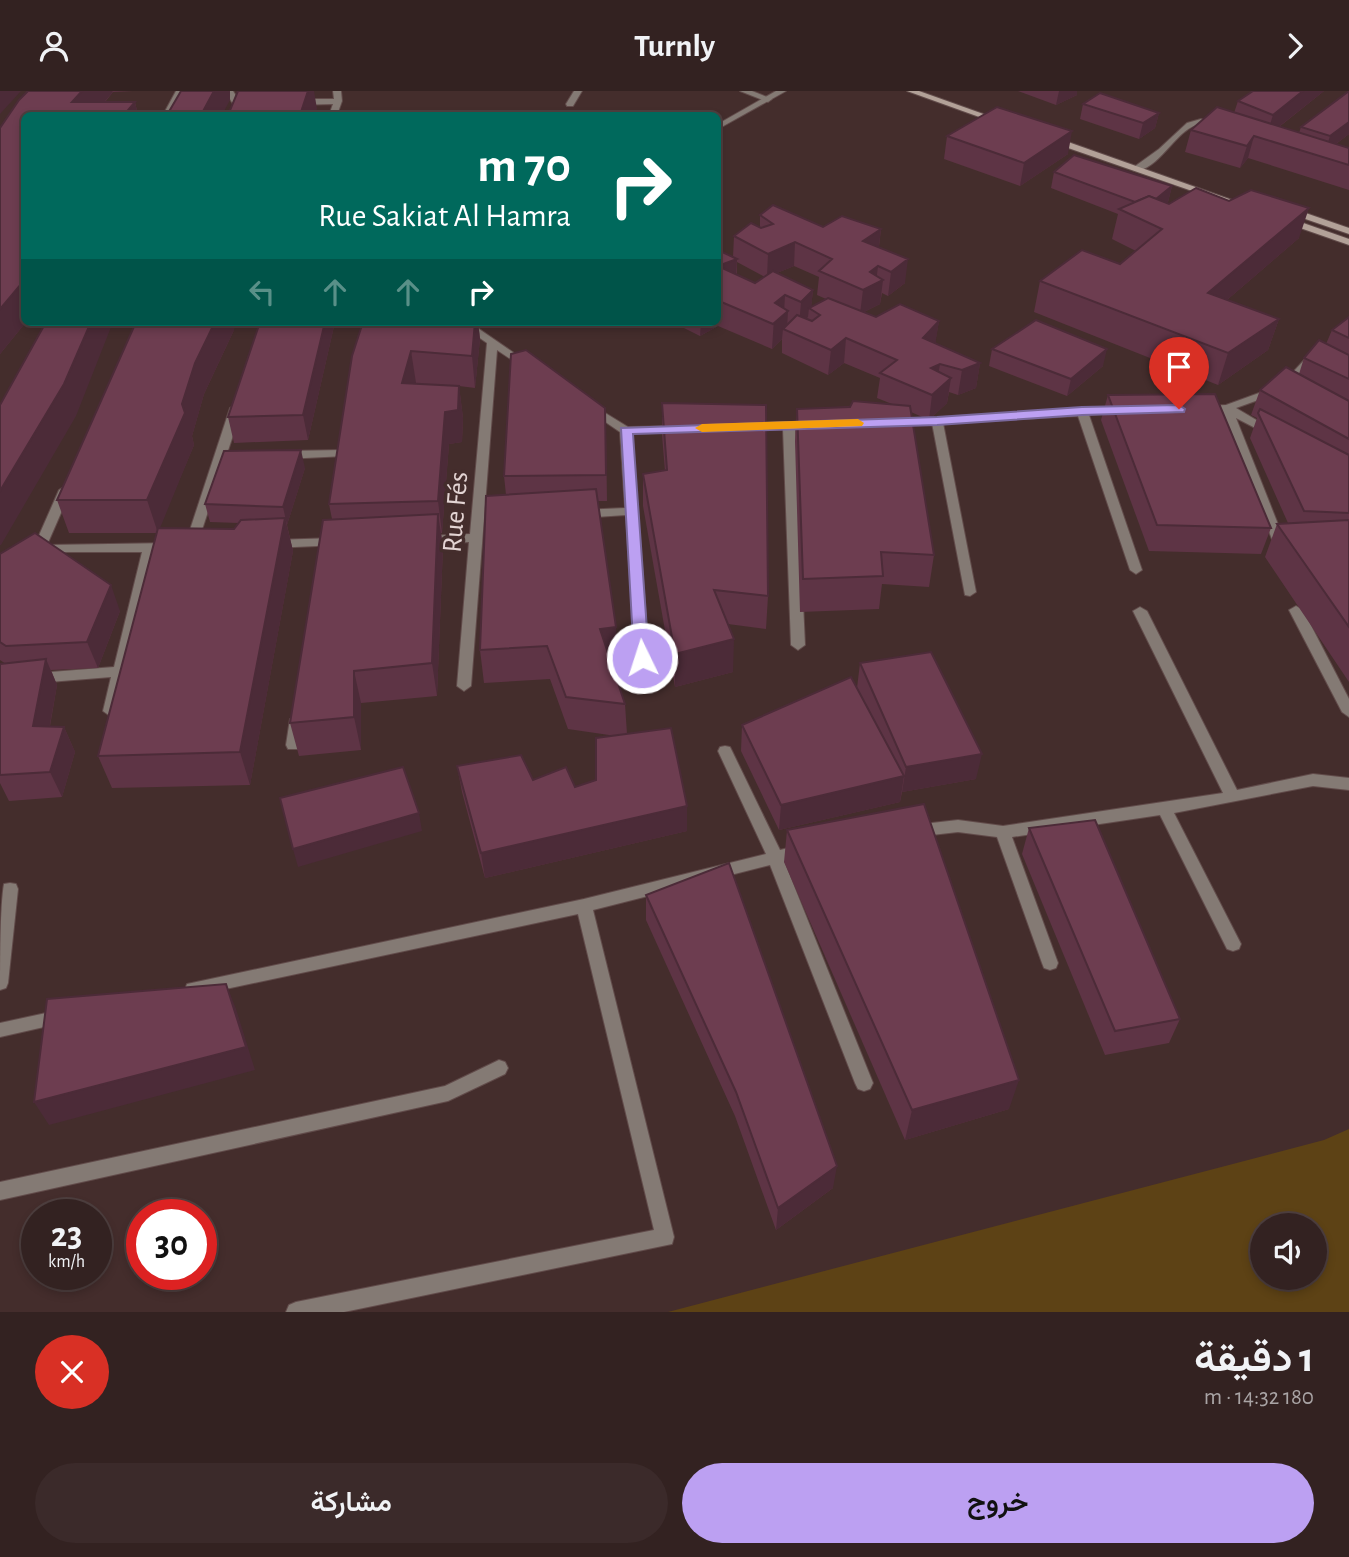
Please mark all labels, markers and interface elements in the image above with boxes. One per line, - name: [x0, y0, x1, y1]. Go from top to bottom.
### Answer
- icon: person: [35, 27, 73, 65]
- icon: forward: [1276, 27, 1314, 65]
- text: Turnly: [634, 30, 715, 62]
- icon: right: [595, 140, 686, 231]
- text: 70 m: [477, 142, 571, 191]
- text: Rue Sakiat Al Hamra: [318, 200, 571, 232]
- icon: left: [243, 273, 281, 311]
- icon: ahead: [316, 273, 354, 311]
- icon: ahead: [389, 273, 427, 311]
- icon: right: [462, 273, 500, 311]
- pin: [1149, 337, 1209, 409]
- icon: arrive: [1160, 348, 1198, 386]
- street label: Rue Fés: [439, 471, 473, 554]
- position arrow: [605, 621, 679, 695]
- speed limit sign: 30: [126, 1199, 217, 1290]
- map controls: [1250, 1213, 1327, 1290]
- button: sound: [1250, 1213, 1327, 1290]
- text: 23: [51, 1218, 82, 1253]
- text: km/h: [48, 1253, 85, 1271]
- button: close: [35, 1335, 109, 1409]
- text: 1 دقيقة: [1194, 1337, 1314, 1379]
- text: 180 m · 14:32: [1204, 1386, 1314, 1409]
- button: مشاركة: [35, 1463, 668, 1543]
- button: خروج: [682, 1463, 1314, 1543]

